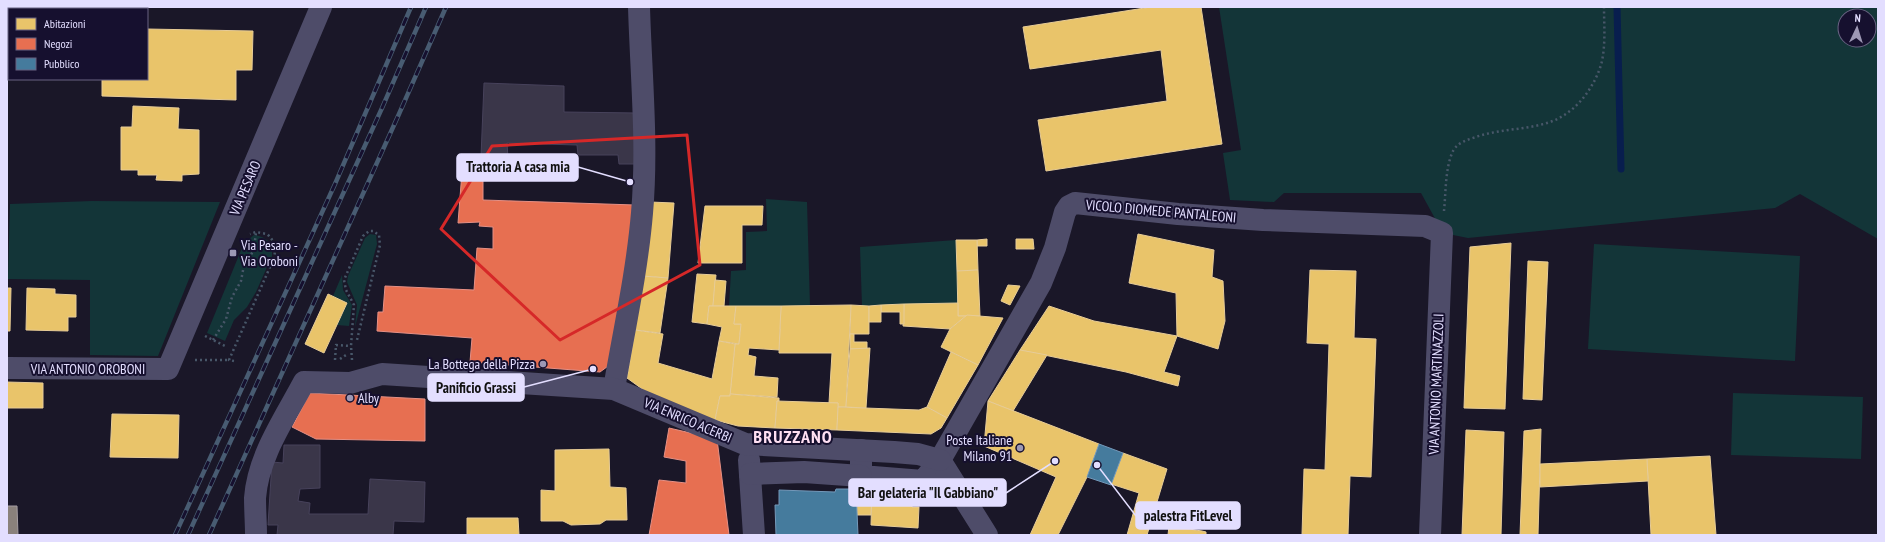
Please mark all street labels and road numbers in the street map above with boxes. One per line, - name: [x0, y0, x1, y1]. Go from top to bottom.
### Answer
- street label: VIA PESARO: [225, 158, 265, 219]
- street label: VICOLO DIOMEDE PANTALEONI: [1084, 195, 1237, 227]
- street label: VIA ANTONIO MARTINAZZOLI: [1425, 313, 1447, 456]
- street label: VIA ANTONIO OROBONI: [30, 360, 145, 378]
- street label: VIA ENRICO ACERBI: [640, 393, 735, 447]

